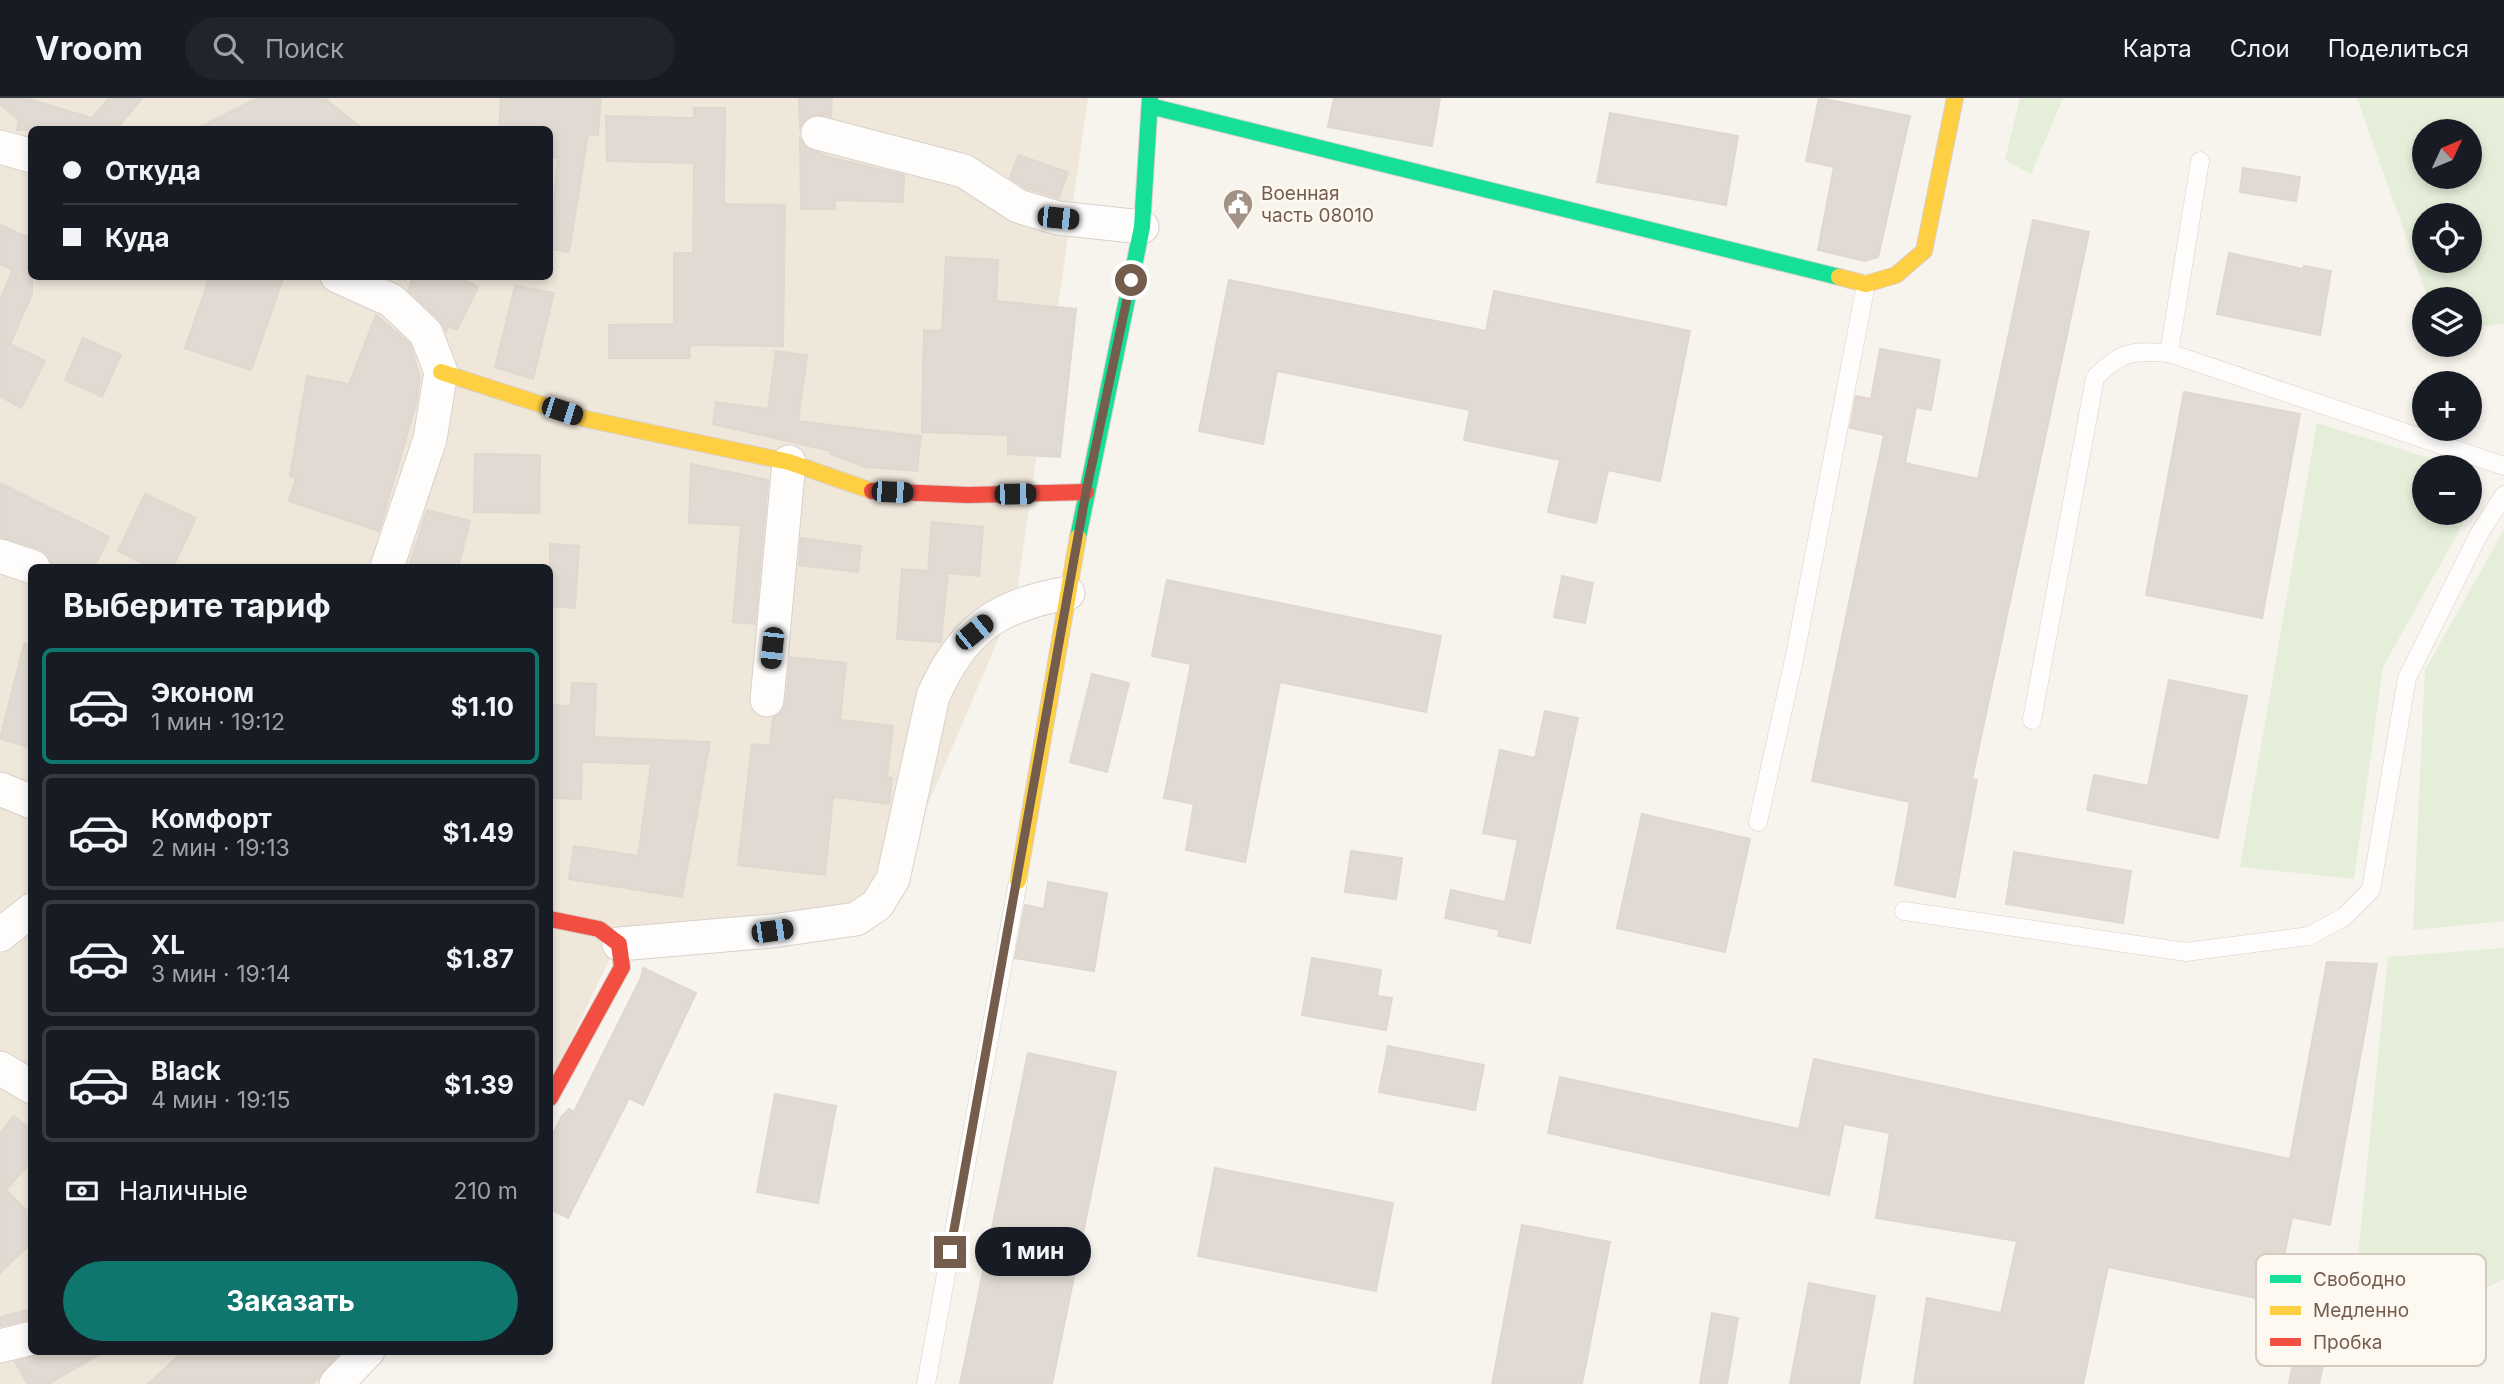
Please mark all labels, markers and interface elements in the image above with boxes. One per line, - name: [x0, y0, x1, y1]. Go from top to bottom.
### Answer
- search box: [185, 17, 675, 80]
- text: Vroom: [35, 28, 143, 68]
- icon: search: [209, 29, 247, 67]
- text: Поиск: [265, 33, 344, 64]
- text: Карта: [2123, 34, 2192, 63]
- text: Слои: [2230, 34, 2290, 63]
- text: Поделиться: [2328, 34, 2469, 63]
- north arrow: [2412, 119, 2482, 189]
- map controls: [2412, 119, 2482, 525]
- text: Откуда: [105, 155, 201, 186]
- place label: Военная часть 08010: [1261, 182, 1374, 227]
- public building icon: Военная часть 08010: [1221, 187, 1255, 231]
- button: locate: [2412, 203, 2482, 273]
- car: [1037, 205, 1080, 231]
- text: Куда: [105, 222, 170, 253]
- route start: [1115, 264, 1147, 296]
- button: layers: [2412, 287, 2482, 357]
- button: +: [2412, 371, 2482, 441]
- car: [539, 395, 586, 427]
- button: −: [2412, 455, 2482, 525]
- car: [871, 481, 914, 503]
- car: [994, 483, 1037, 505]
- text: Выберите тариф: [63, 586, 331, 625]
- car: [952, 611, 997, 653]
- car: [760, 626, 785, 670]
- icon: car: [67, 675, 130, 738]
- text: Эконом: [151, 677, 254, 708]
- text: $1.10: [451, 691, 514, 722]
- text: 1 мин · 19:12: [151, 708, 285, 736]
- icon: car: [67, 801, 130, 864]
- text: Комфорт: [151, 803, 272, 834]
- text: $1.49: [443, 817, 514, 848]
- text: 2 мин · 19:13: [151, 834, 290, 862]
- car: [750, 918, 795, 944]
- icon: car: [67, 927, 130, 990]
- text: XL: [151, 929, 185, 960]
- text: $1.87: [446, 943, 514, 974]
- text: 3 мин · 19:14: [151, 960, 291, 988]
- icon: car: [67, 1053, 130, 1116]
- text: Black: [151, 1055, 221, 1086]
- text: $1.39: [444, 1069, 514, 1100]
- text: 4 мин · 19:15: [151, 1086, 290, 1114]
- icon: cash: [63, 1172, 101, 1210]
- text: Наличные: [119, 1175, 248, 1206]
- text: 210 m: [453, 1177, 518, 1205]
- callout: 1 мин: [974, 1228, 1090, 1276]
- route end: [934, 1236, 966, 1268]
- text: 1 мин: [1002, 1237, 1064, 1265]
- legend: [2256, 1254, 2486, 1366]
- button: Заказать: [63, 1261, 518, 1341]
- text: Свободно: [2313, 1268, 2406, 1291]
- text: Медленно: [2313, 1299, 2409, 1322]
- text: Пробка: [2313, 1331, 2382, 1354]

